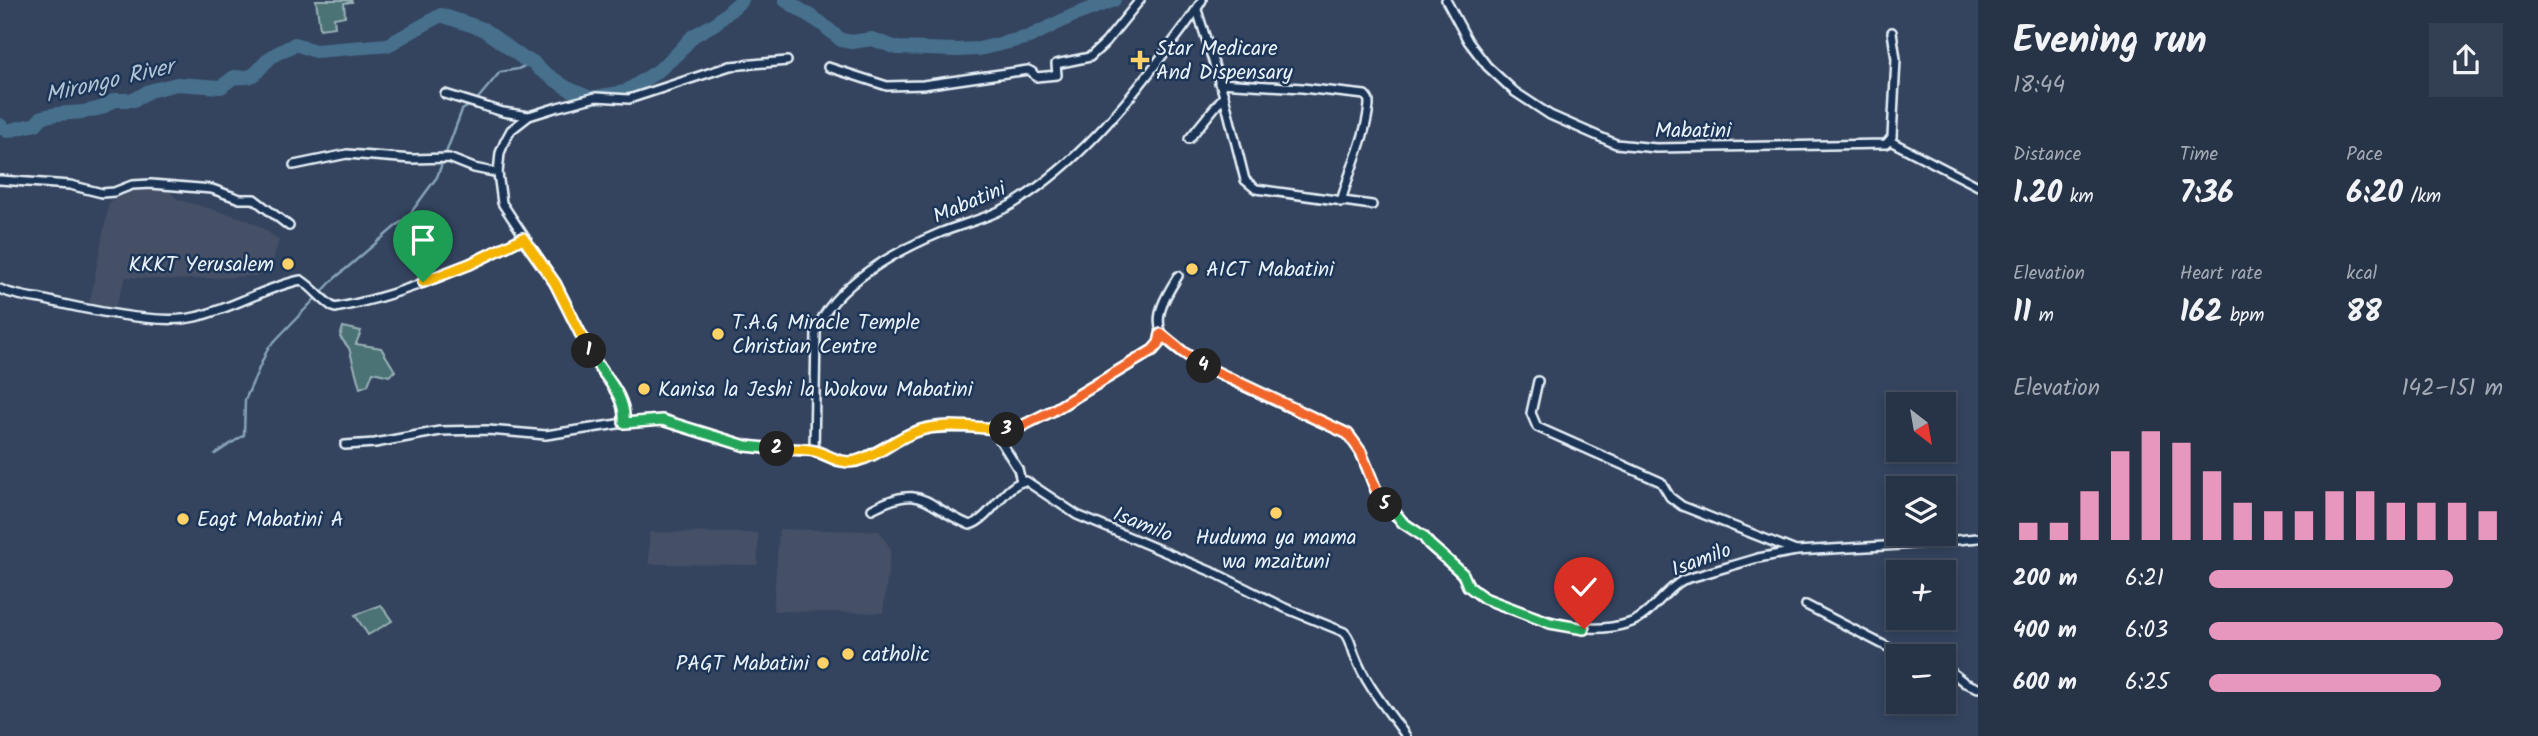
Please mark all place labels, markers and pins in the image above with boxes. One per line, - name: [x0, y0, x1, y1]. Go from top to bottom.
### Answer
- place label: Star Medicare And Dispensary: [1156, 33, 1293, 90]
- marker: Star Medicare And Dispensary: [1130, 50, 1150, 70]
- pin: [393, 210, 453, 282]
- place label: KKKT Yerusalem: [128, 249, 274, 282]
- place label: AICT Mabatini: [1206, 254, 1335, 287]
- marker: KKKT Yerusalem: [280, 256, 296, 272]
- marker: AICT Mabatini: [1184, 261, 1200, 277]
- place label: T.A.G Miracle Temple Christian Centre: [732, 307, 921, 364]
- marker: T.A.G Miracle Temple Christian Centre: [710, 326, 726, 342]
- pin: 1: [572, 334, 606, 368]
- pin: 4: [1186, 348, 1222, 384]
- place label: Kanisa la Jeshi la Wokovu Mabatini: [658, 374, 974, 407]
- marker: Kanisa la Jeshi la Wokovu Mabatini: [636, 381, 652, 397]
- pin: 3: [990, 412, 1024, 448]
- pin: 2: [760, 432, 794, 466]
- pin: 5: [1368, 488, 1402, 522]
- place label: Eagt Mabatini A: [197, 504, 343, 537]
- marker: Huduma ya mama wa mzaituni: [1268, 505, 1284, 521]
- marker: Eagt Mabatini A: [175, 511, 191, 527]
- place label: Huduma ya mama wa mzaituni: [1196, 522, 1357, 579]
- pin: [1554, 557, 1614, 629]
- place label: catholic: [862, 639, 930, 672]
- marker: catholic: [840, 646, 856, 662]
- place label: PAGT Mabatini: [676, 648, 810, 681]
- marker: PAGT Mabatini: [815, 655, 831, 671]

